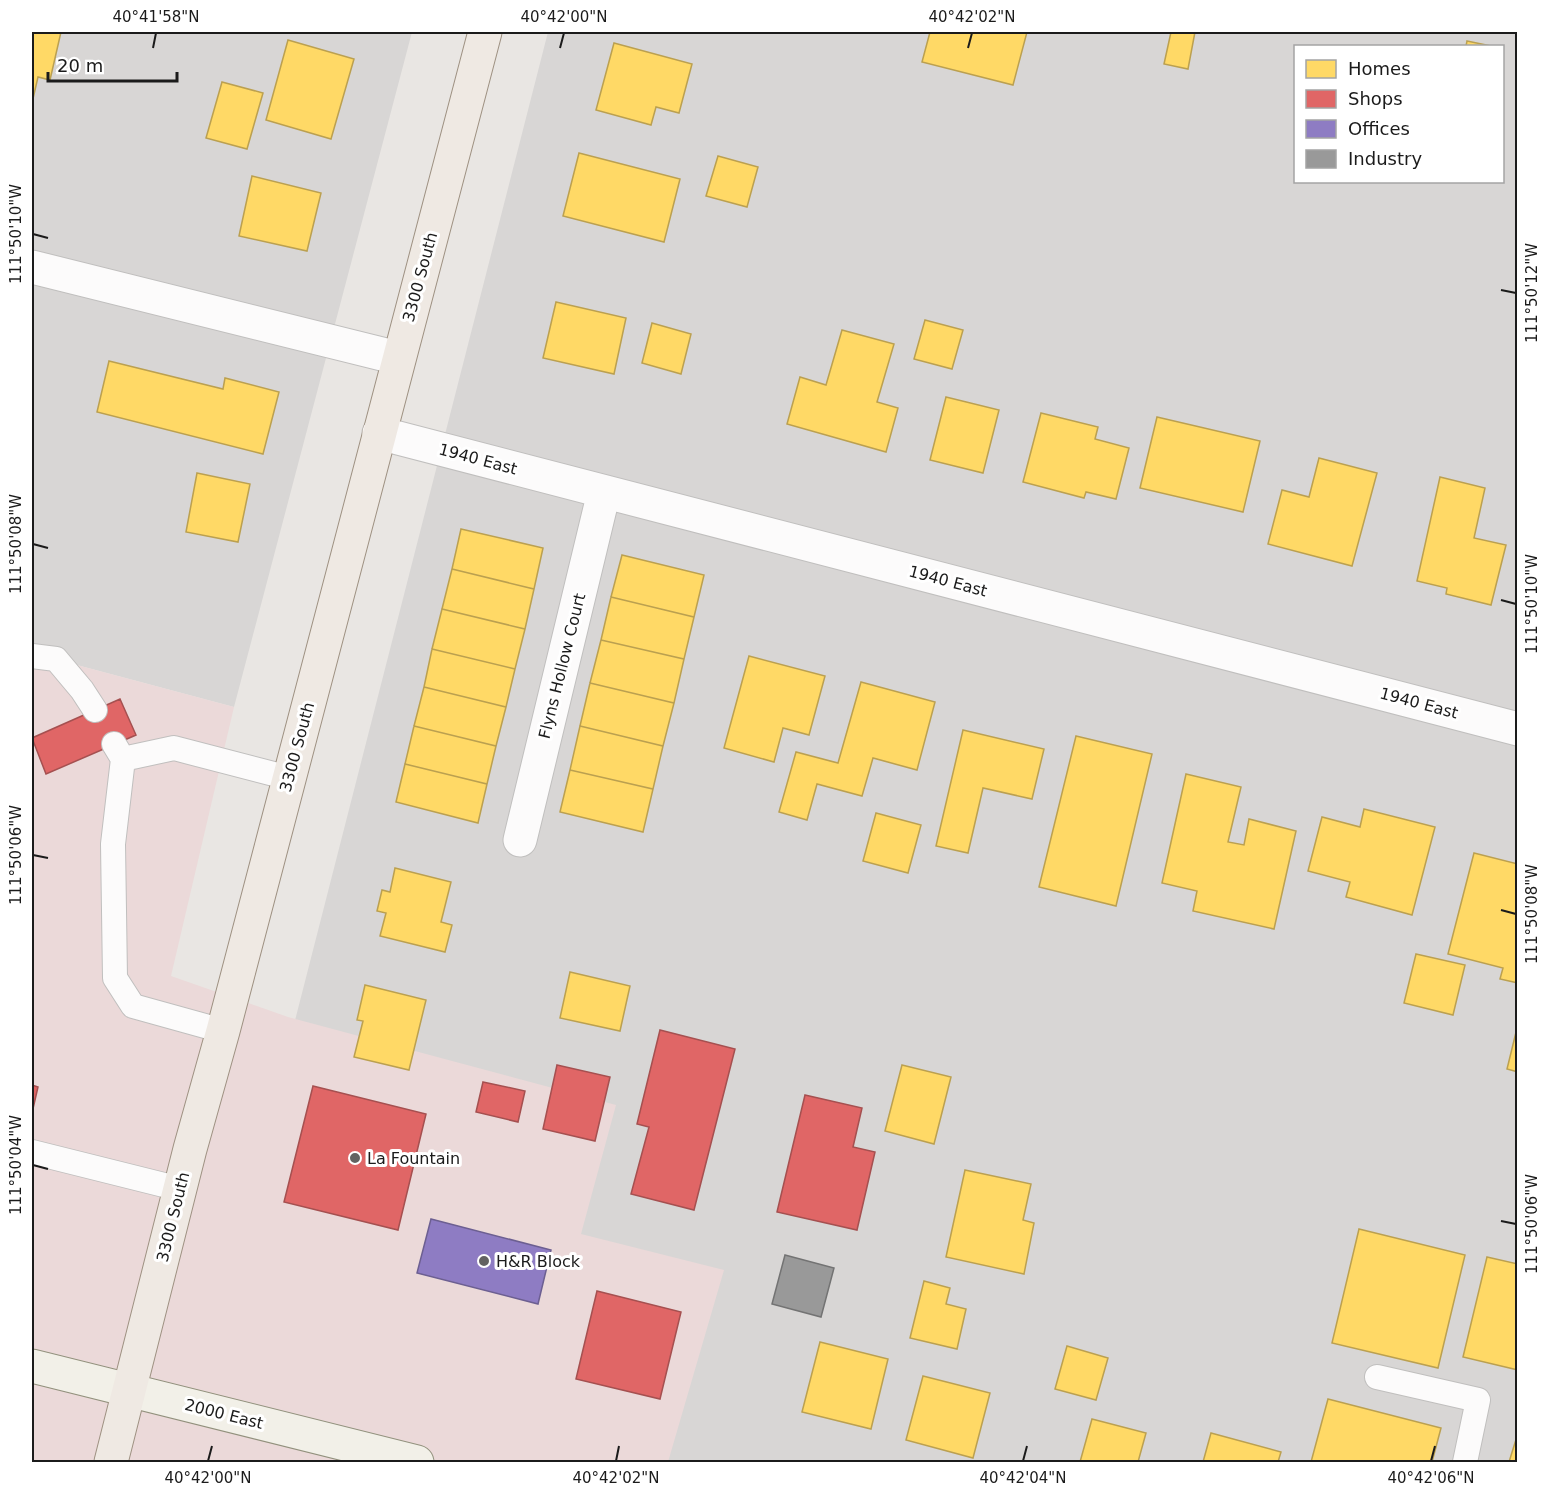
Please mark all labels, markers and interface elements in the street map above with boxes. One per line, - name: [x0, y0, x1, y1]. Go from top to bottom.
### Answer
- text: 40°41'58"N: [112, 8, 200, 26]
- text: 40°42'00"N: [520, 8, 608, 26]
- text: 40°42'02"N: [928, 8, 1016, 26]
- scale bar: [48, 45, 177, 83]
- legend: [1294, 45, 1504, 183]
- text: 20 m: [57, 55, 103, 76]
- text: Homes: [1348, 58, 1411, 79]
- text: Shops: [1348, 88, 1403, 109]
- text: Offices: [1348, 118, 1410, 139]
- text: Industry: [1348, 148, 1422, 169]
- text: 111°50'10"W: [7, 184, 25, 284]
- street label: 3300 South: [399, 230, 441, 324]
- text: 111°50'12"W: [1523, 243, 1541, 343]
- street label: 1940 East: [437, 439, 519, 479]
- text: 111°50'08"W: [7, 494, 25, 594]
- text: 111°50'10"W: [1523, 554, 1541, 654]
- street label: 1940 East: [907, 561, 989, 601]
- street label: Flyns Hollow Court: [535, 591, 589, 741]
- street label: 1940 East: [1378, 683, 1460, 723]
- street label: 3300 South: [276, 700, 318, 794]
- text: 111°50'06"W: [7, 805, 25, 905]
- text: 111°50'08"W: [1523, 864, 1541, 964]
- text: 111°50'04"W: [7, 1115, 25, 1215]
- place label: La Fountain: [367, 1149, 460, 1168]
- marker: La Fountain: [348, 1151, 362, 1165]
- street label: 3300 South: [153, 1170, 193, 1264]
- text: 111°50'06"W: [1523, 1174, 1541, 1274]
- place label: H&R Block: [496, 1252, 581, 1271]
- marker: H&R Block: [477, 1254, 491, 1268]
- street label: 2000 East: [183, 1395, 265, 1433]
- text: 40°42'00"N: [164, 1469, 252, 1487]
- text: 40°42'02"N: [572, 1469, 660, 1487]
- text: 40°42'04"N: [979, 1469, 1067, 1487]
- text: 40°42'06"N: [1387, 1469, 1475, 1487]

